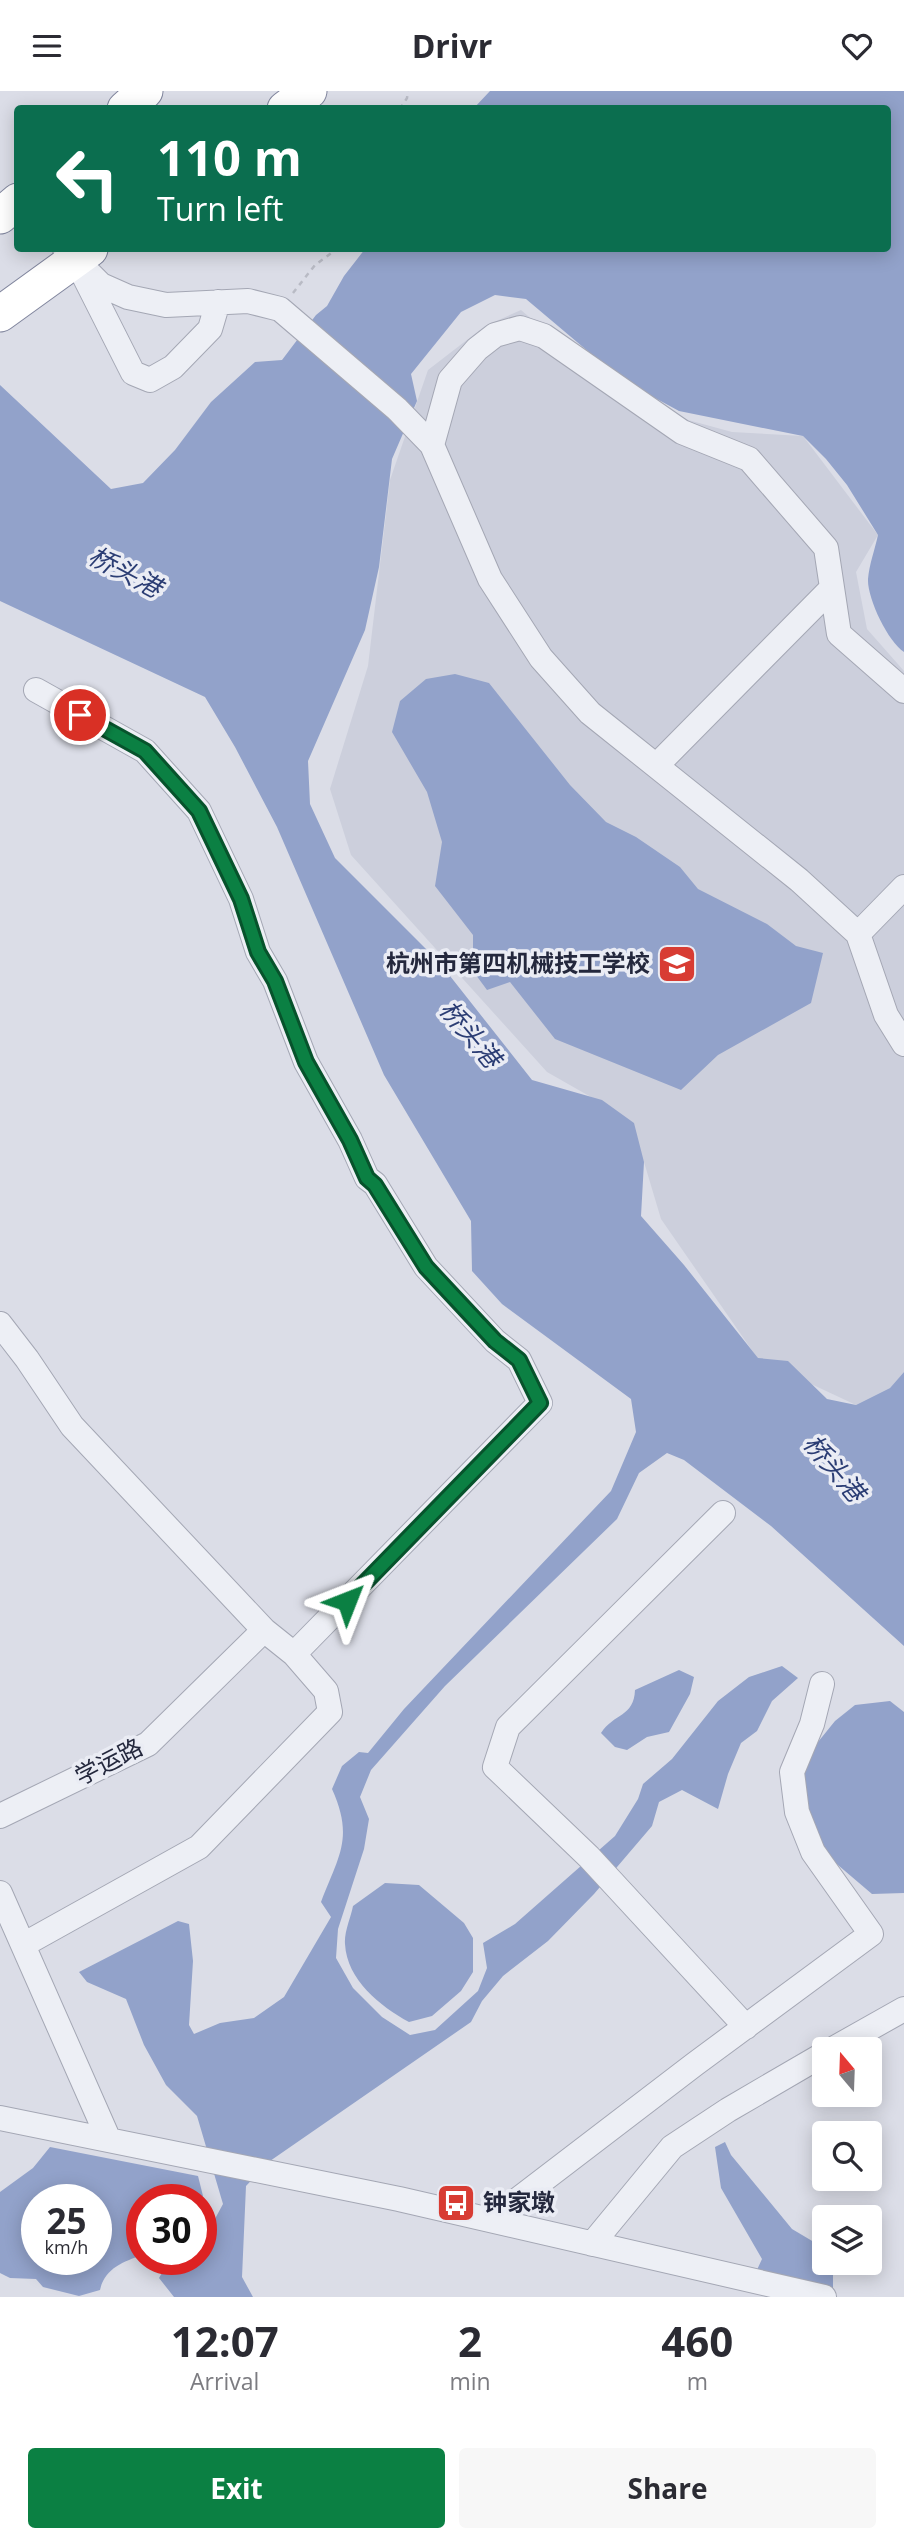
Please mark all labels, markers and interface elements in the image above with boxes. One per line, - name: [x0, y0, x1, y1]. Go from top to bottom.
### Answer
- text: Drivr: [412, 24, 492, 67]
- icon: menu: [28, 27, 66, 65]
- icon: heart: [838, 27, 876, 65]
- text: 110 m: [157, 124, 302, 190]
- icon: left: [42, 133, 133, 224]
- text: Turn left: [157, 187, 283, 230]
- water label: 桥头港: [83, 537, 172, 607]
- pin: [50, 685, 110, 745]
- icon: arrive: [61, 696, 99, 734]
- school or university icon: 杭州市第四机械技工学校: [656, 943, 698, 985]
- place label: 杭州市第四机械技工学校: [386, 946, 650, 979]
- water label: 桥头港: [432, 992, 512, 1078]
- water label: 桥头港: [796, 1426, 876, 1512]
- position arrow: [310, 1564, 384, 1638]
- street label: 学运路: [69, 1730, 148, 1792]
- north arrow: [812, 2037, 882, 2107]
- map controls: [812, 2037, 882, 2275]
- button: search: [812, 2121, 882, 2191]
- bus stop icon: 钟家墩: [435, 2182, 477, 2224]
- speed limit sign: 30: [126, 2184, 217, 2275]
- place label: 钟家墩: [483, 2185, 555, 2218]
- text: 25: [46, 2197, 87, 2244]
- button: layers: [812, 2205, 882, 2275]
- text: km/h: [45, 2235, 88, 2259]
- text: 12:07: [171, 2312, 279, 2369]
- text: 2: [458, 2312, 482, 2369]
- text: 460: [661, 2312, 733, 2369]
- text: Arrival: [190, 2365, 259, 2397]
- text: min: [449, 2365, 491, 2397]
- text: m: [687, 2365, 708, 2397]
- button: Exit: [28, 2448, 445, 2528]
- button: Share: [459, 2448, 876, 2528]

